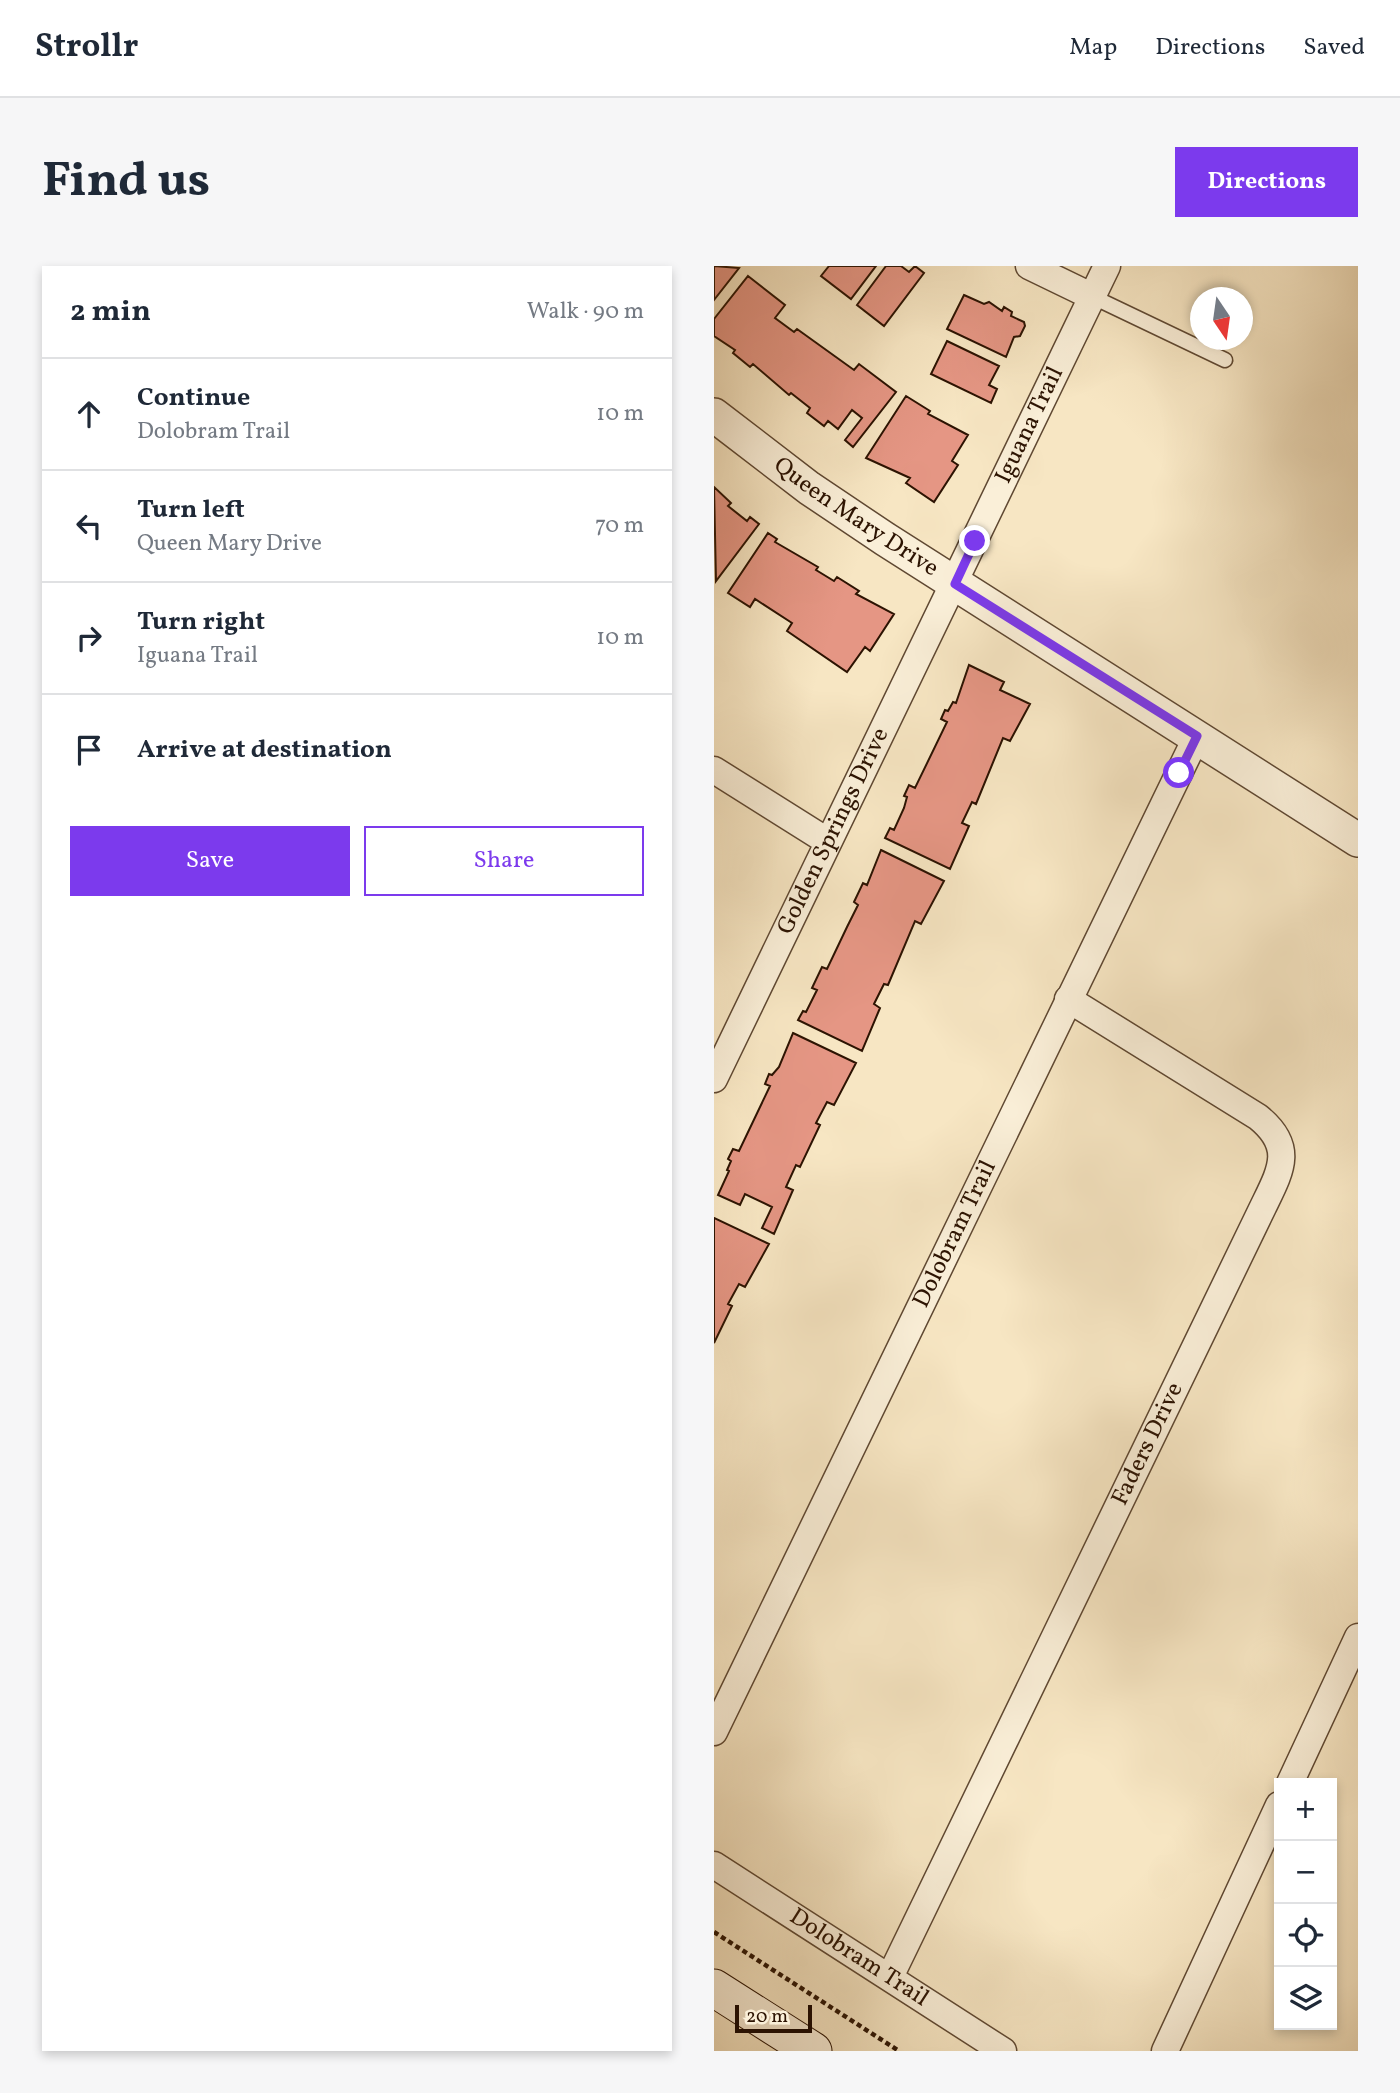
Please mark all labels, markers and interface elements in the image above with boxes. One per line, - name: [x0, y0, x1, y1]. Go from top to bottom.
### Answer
- text: Strollr: [35, 25, 138, 71]
- text: Map: [1069, 31, 1117, 65]
- text: Directions: [1155, 31, 1265, 65]
- text: Saved: [1303, 31, 1365, 65]
- button: Directions: [1175, 147, 1358, 217]
- text: Find us: [42, 148, 210, 217]
- north arrow: [1190, 287, 1253, 350]
- text: 2 min: [70, 291, 151, 333]
- text: Walk · 90 m: [527, 296, 644, 328]
- street label: Iguana Trail: [987, 361, 1073, 490]
- text: Continue: [137, 380, 250, 416]
- icon: ahead: [70, 395, 108, 433]
- text: 10 m: [596, 398, 644, 430]
- text: Dolobram Trail: [137, 416, 290, 448]
- street label: Queen Mary Drive: [766, 449, 945, 586]
- text: Turn left: [137, 492, 245, 528]
- icon: left: [70, 507, 108, 545]
- text: 70 m: [595, 510, 644, 542]
- route end: [959, 525, 990, 556]
- text: Queen Mary Drive: [137, 528, 322, 560]
- text: Turn right: [137, 604, 265, 640]
- icon: right: [70, 619, 108, 657]
- text: 10 m: [596, 622, 644, 654]
- text: Iguana Trail: [137, 640, 258, 672]
- street label: Golden Springs Drive: [769, 722, 898, 941]
- icon: arrive: [70, 731, 108, 769]
- text: Arrive at destination: [137, 732, 392, 768]
- route start: [1163, 757, 1194, 788]
- button: Save: [70, 826, 350, 896]
- button: Share: [364, 826, 644, 896]
- street label: Dolobram Trail: [905, 1155, 1005, 1314]
- street label: Faders Drive: [1104, 1377, 1192, 1511]
- map controls: [1274, 1778, 1337, 2030]
- button: +: [1274, 1778, 1337, 1841]
- button: −: [1274, 1841, 1337, 1904]
- street label: Dolobram Trail: [782, 1901, 935, 2016]
- button: locate: [1274, 1904, 1337, 1967]
- button: layers: [1274, 1967, 1337, 2030]
- scale bar: [735, 2002, 812, 2034]
- text: 20 m: [746, 2004, 788, 2030]

